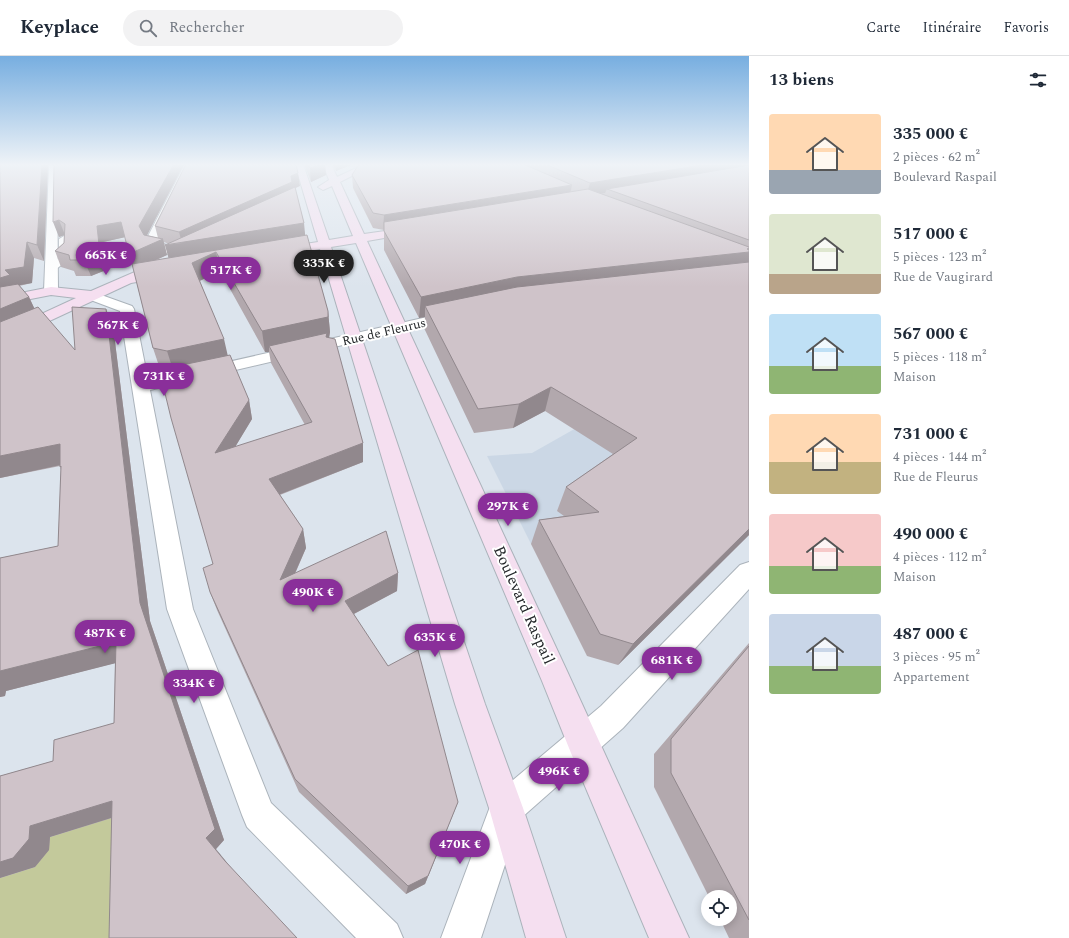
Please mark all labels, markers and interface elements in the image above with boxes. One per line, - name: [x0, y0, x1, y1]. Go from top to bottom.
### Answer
- search box: [123, 10, 403, 46]
- text: Keyplace: [20, 13, 99, 42]
- text: Rechercher: [169, 16, 244, 39]
- icon: search: [137, 17, 159, 39]
- text: Carte: [866, 17, 901, 38]
- text: Itinéraire: [923, 17, 982, 38]
- text: Favoris: [1004, 17, 1049, 38]
- text: 13 biens: [769, 67, 834, 93]
- icon: filters: [1027, 69, 1049, 91]
- text: 335 000 €: [893, 121, 968, 147]
- icon: home: [801, 130, 849, 178]
- text: 2 pièces · 62 m²: [893, 147, 980, 167]
- text: Boulevard Raspail: [893, 167, 997, 187]
- text: 517 000 €: [893, 221, 968, 247]
- icon: home: [801, 230, 849, 278]
- pin: 665K €: [73, 242, 139, 276]
- text: 665K €: [85, 245, 127, 265]
- text: 5 pièces · 123 m²: [893, 247, 986, 267]
- pin: 335K €: [291, 250, 357, 284]
- text: 335K €: [303, 253, 345, 273]
- pin: 517K €: [198, 257, 264, 291]
- text: 517K €: [210, 260, 252, 280]
- text: Rue de Vaugirard: [893, 267, 993, 287]
- pin: 567K €: [85, 312, 151, 346]
- street label: Rue de Fleurus: [340, 313, 428, 351]
- text: 567K €: [97, 315, 139, 335]
- text: 567 000 €: [893, 321, 968, 347]
- icon: home: [801, 330, 849, 378]
- text: 5 pièces · 118 m²: [893, 347, 986, 367]
- pin: 731K €: [131, 363, 197, 397]
- text: 731K €: [143, 366, 185, 386]
- text: Maison: [893, 367, 936, 387]
- text: 731 000 €: [893, 421, 968, 447]
- icon: home: [801, 430, 849, 478]
- text: 4 pièces · 144 m²: [893, 447, 986, 467]
- text: Rue de Fleurus: [893, 467, 978, 487]
- pin: 297K €: [475, 493, 541, 527]
- text: 297K €: [487, 496, 529, 516]
- text: 490 000 €: [893, 521, 968, 547]
- icon: home: [801, 530, 849, 578]
- street label: Boulevard Raspail: [487, 542, 561, 668]
- text: 4 pièces · 112 m²: [893, 547, 986, 567]
- text: Maison: [893, 567, 936, 587]
- pin: 490K €: [280, 579, 346, 613]
- text: 490K €: [292, 582, 334, 602]
- pin: 487K €: [72, 620, 138, 654]
- text: 487 000 €: [893, 621, 968, 647]
- text: 487K €: [84, 623, 126, 643]
- pin: 635K €: [402, 624, 468, 658]
- text: 635K €: [414, 627, 456, 647]
- icon: home: [801, 630, 849, 678]
- pin: 681K €: [639, 647, 705, 681]
- text: 3 pièces · 95 m²: [893, 647, 980, 667]
- text: 681K €: [651, 650, 693, 670]
- text: Appartement: [893, 667, 970, 687]
- pin: 334K €: [161, 670, 227, 704]
- text: 334K €: [173, 673, 215, 693]
- pin: 496K €: [526, 758, 592, 792]
- text: 496K €: [538, 761, 580, 781]
- pin: 470K €: [427, 831, 493, 865]
- text: 470K €: [439, 834, 481, 854]
- map controls: [701, 890, 737, 926]
- button: locate: [701, 890, 737, 926]

